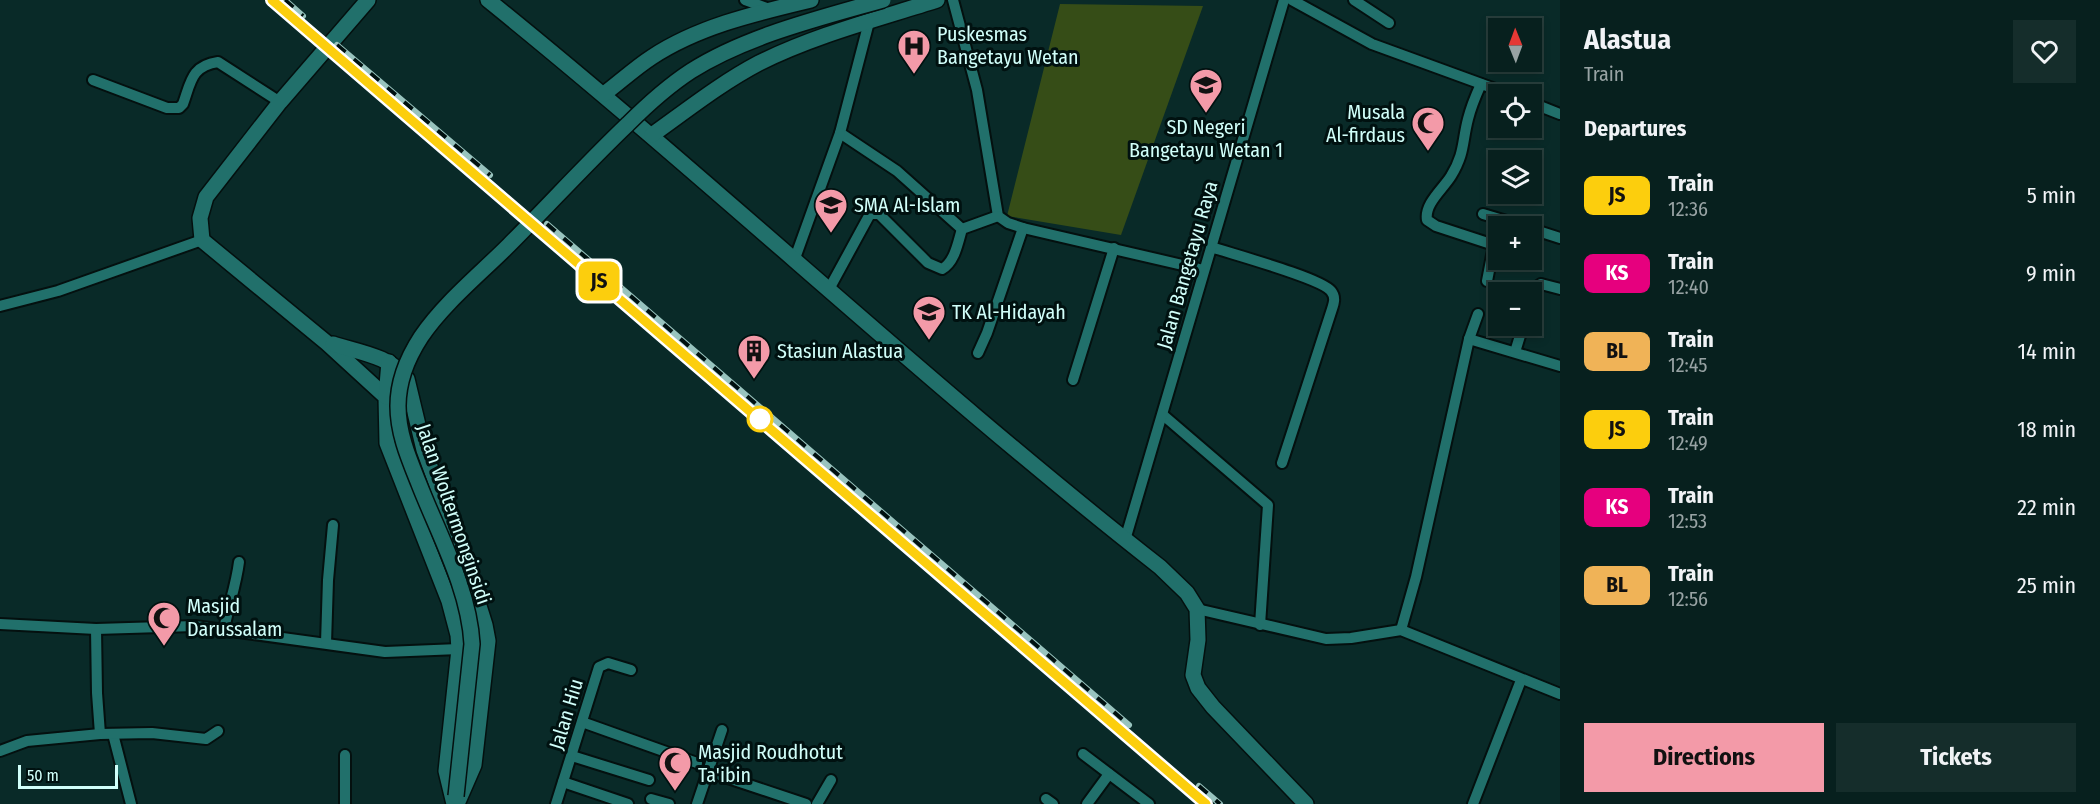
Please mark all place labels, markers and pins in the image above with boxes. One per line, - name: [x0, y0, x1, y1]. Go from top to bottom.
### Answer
- place label: Puskesmas Bangetayu Wetan: [937, 22, 1079, 69]
- hospital icon: Puskesmas Bangetayu Wetan: [896, 28, 932, 75]
- school or university icon: SD Negeri Bangetayu Wetan 1: [1188, 67, 1224, 114]
- place label: Musala Al-firdaus: [1326, 100, 1405, 147]
- mosque icon: Musala Al-firdaus: [1410, 105, 1446, 152]
- place label: SD Negeri Bangetayu Wetan 1: [1129, 115, 1283, 162]
- school or university icon: SMA Al-Islam: [813, 187, 849, 234]
- place label: SMA Al-Islam: [854, 193, 960, 217]
- school or university icon: TK Al-Hidayah: [911, 294, 947, 341]
- place label: TK Al-Hidayah: [952, 300, 1066, 324]
- building icon: Stasiun Alastua: [736, 333, 772, 380]
- place label: Stasiun Alastua: [777, 339, 903, 363]
- unlabelled marker: [747, 406, 773, 432]
- place label: Masjid Darussalam: [187, 594, 282, 641]
- mosque icon: Masjid Darussalam: [146, 600, 182, 647]
- place label: Masjid Roudhotut Ta'ibin: [698, 740, 843, 787]
- mosque icon: Masjid Roudhotut Ta'ibin: [657, 745, 693, 792]

